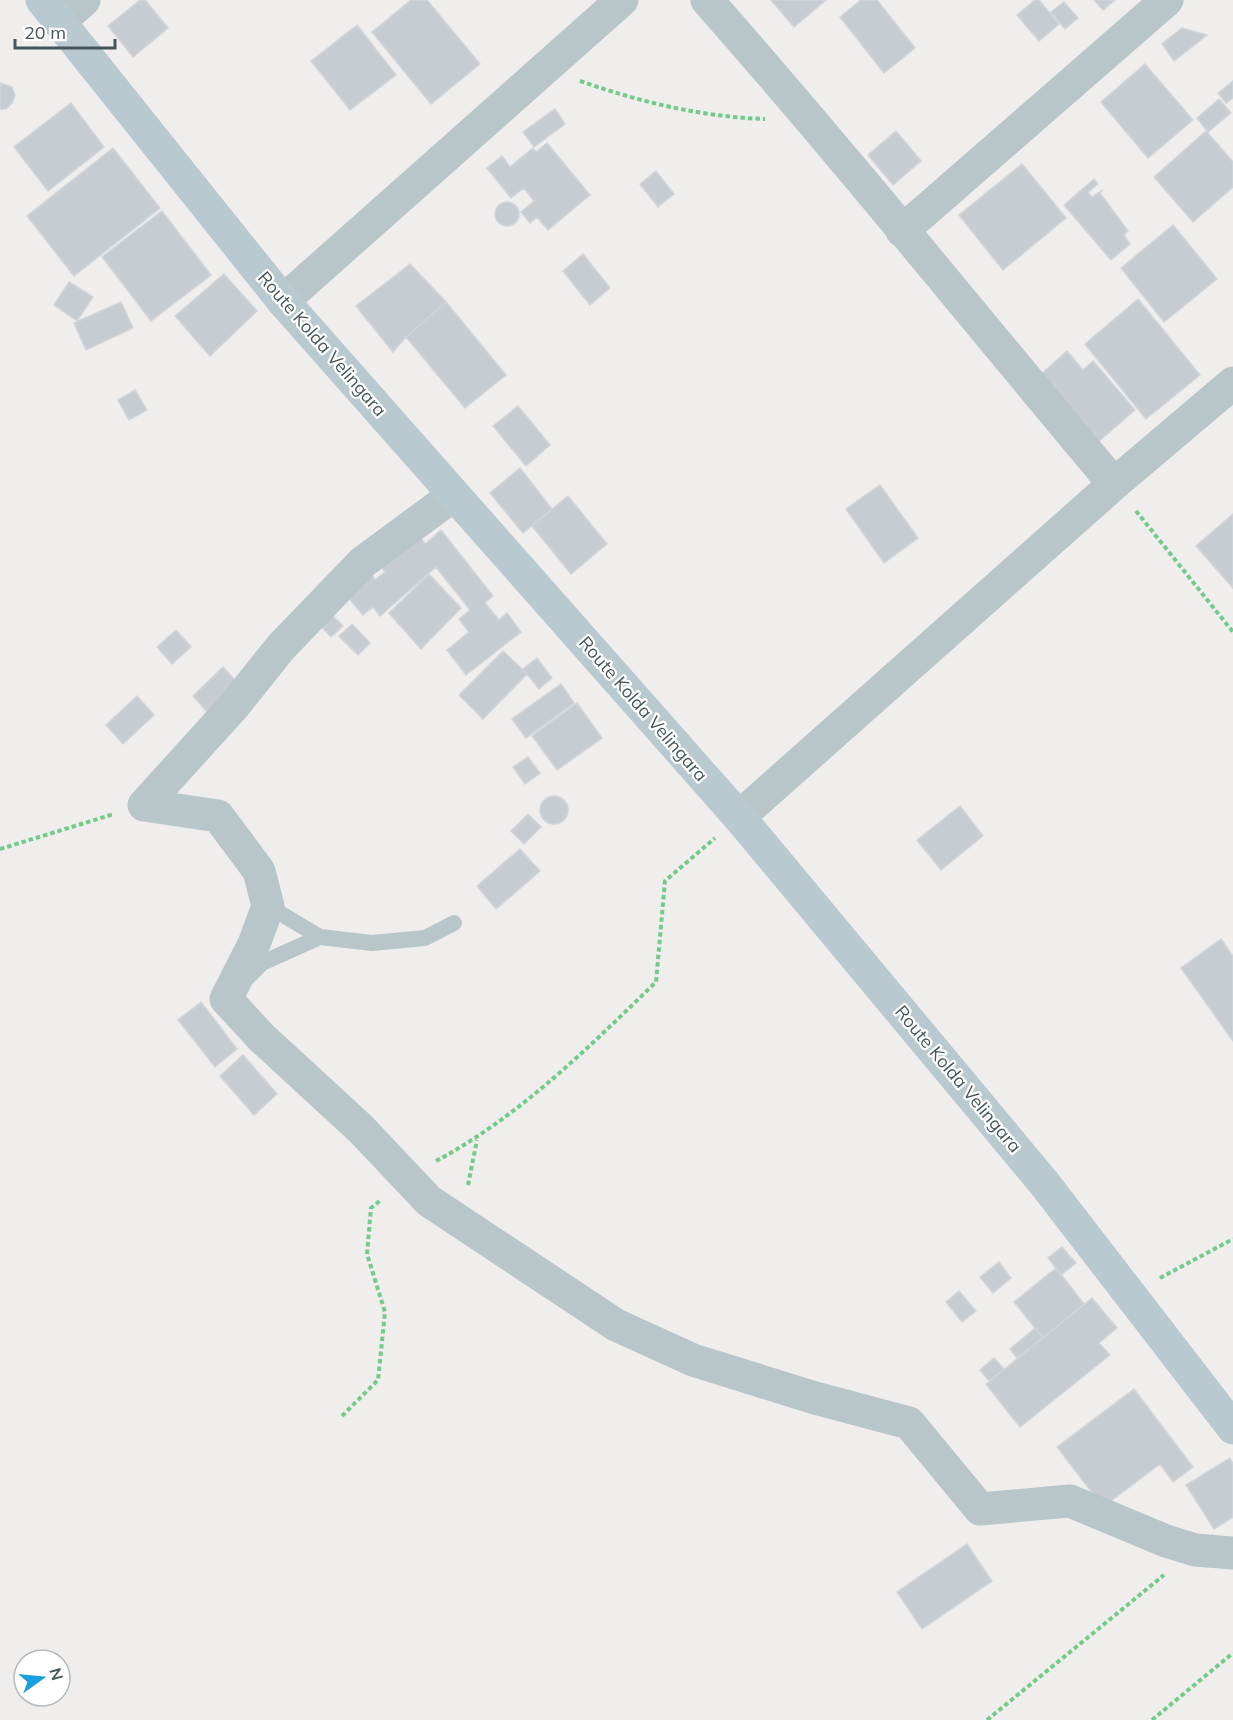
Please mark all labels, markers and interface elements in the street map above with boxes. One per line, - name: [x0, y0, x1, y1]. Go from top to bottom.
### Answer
- scale bar: [15, 12, 116, 50]
- text: 20 m: [24, 21, 66, 44]
- street label: Route Kolda Velingara: [253, 266, 392, 421]
- street label: Route Kolda Velingara: [574, 631, 713, 786]
- street label: Route Kolda Velingara: [890, 1000, 1027, 1157]
- north arrow: [12, 1648, 72, 1708]
- text: N: [45, 1666, 68, 1683]

